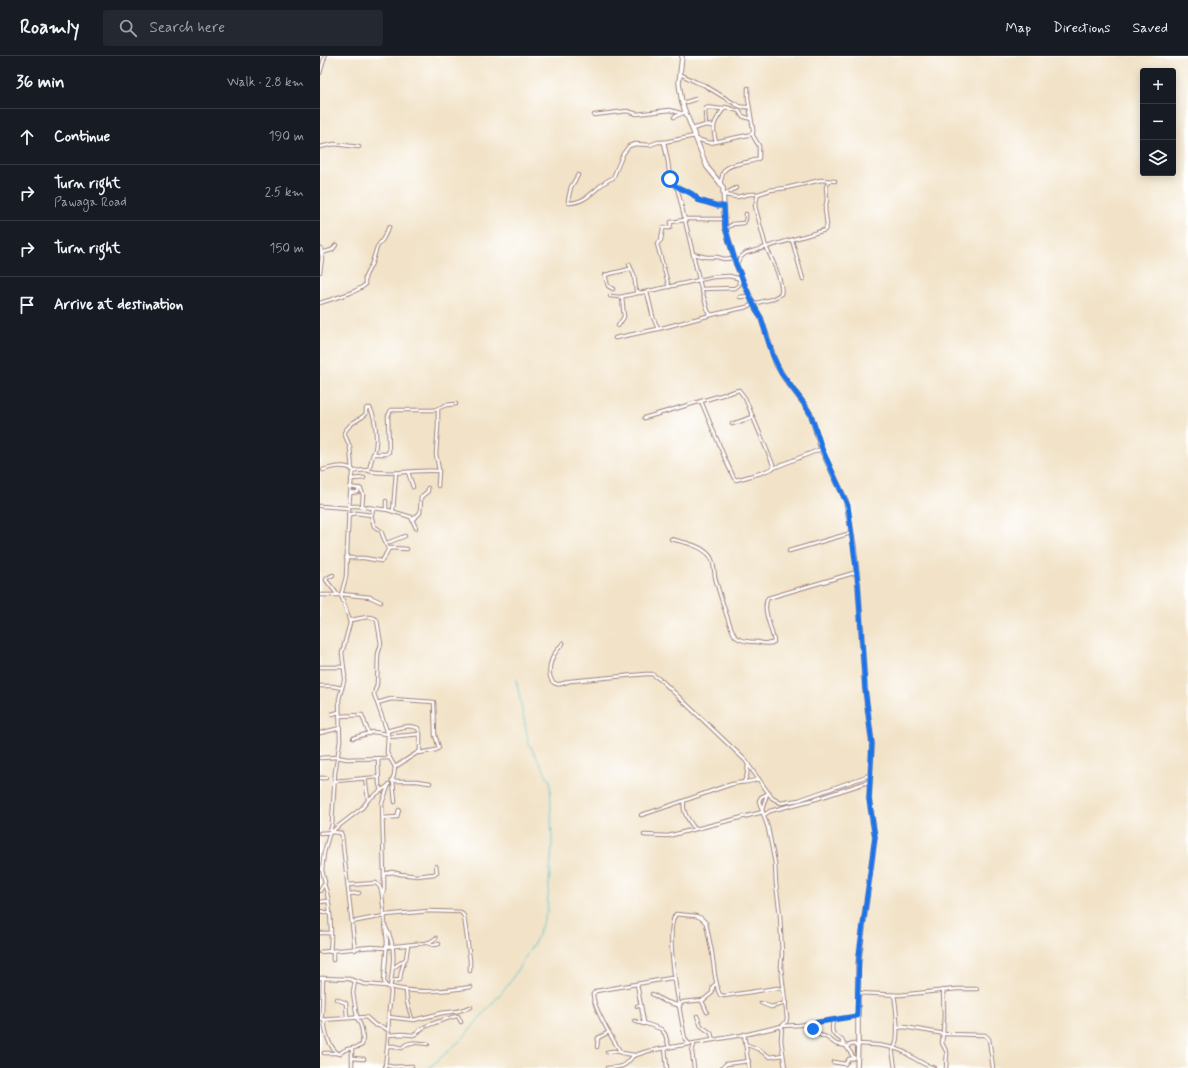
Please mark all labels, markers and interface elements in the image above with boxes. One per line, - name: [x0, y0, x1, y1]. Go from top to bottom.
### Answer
- search box: [103, 10, 383, 46]
- text: Roamly: [20, 15, 79, 40]
- icon: search: [117, 17, 139, 39]
- text: Search here: [149, 18, 225, 38]
- text: Map: [1005, 19, 1031, 37]
- text: Directions: [1053, 19, 1111, 37]
- text: Saved: [1133, 19, 1168, 37]
- map controls: [1140, 68, 1176, 176]
- button: +: [1140, 68, 1176, 104]
- text: 36 min: [16, 71, 65, 93]
- text: Walk · 2.8 km: [227, 74, 304, 91]
- button: −: [1140, 104, 1176, 140]
- icon: ahead: [16, 126, 38, 148]
- text: Continue: [54, 127, 110, 147]
- text: 190 m: [269, 128, 304, 145]
- button: layers: [1140, 140, 1176, 176]
- route start: [661, 170, 679, 188]
- text: Turn right: [54, 174, 121, 194]
- icon: right: [16, 182, 38, 204]
- text: 2.5 km: [265, 184, 304, 201]
- text: Pawaga Road: [54, 194, 127, 211]
- icon: right: [16, 238, 38, 260]
- text: Turn right: [54, 239, 121, 259]
- text: 150 m: [270, 240, 304, 257]
- icon: arrive: [16, 294, 38, 316]
- text: Arrive at destination: [54, 295, 183, 315]
- route end: [804, 1020, 822, 1038]

